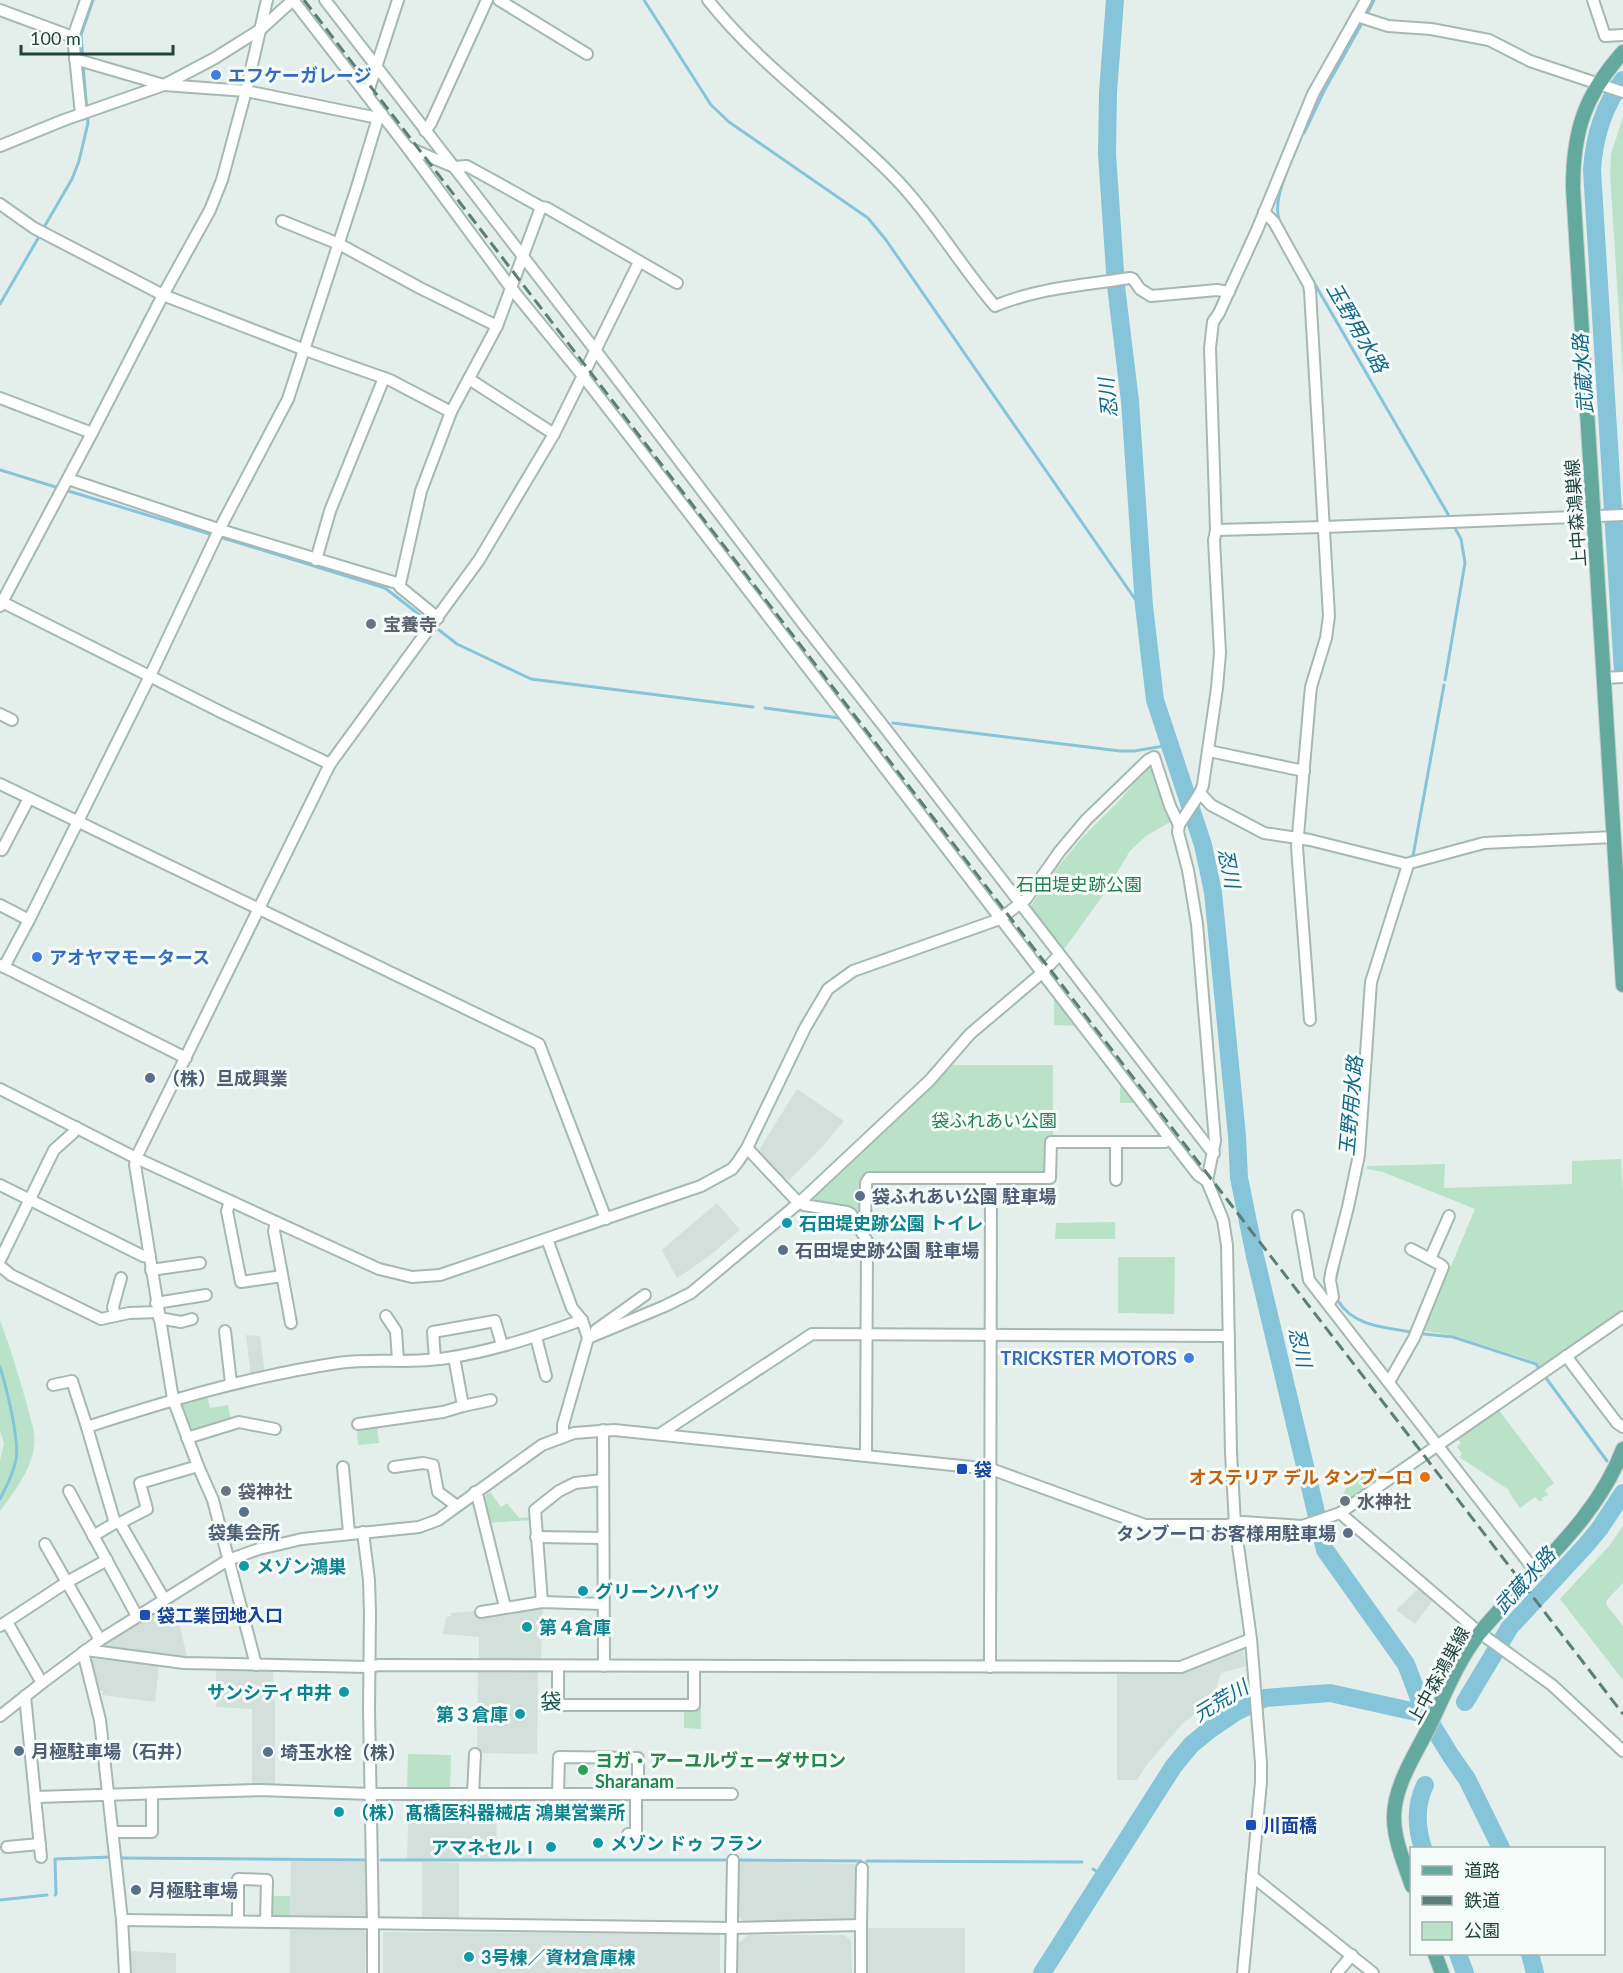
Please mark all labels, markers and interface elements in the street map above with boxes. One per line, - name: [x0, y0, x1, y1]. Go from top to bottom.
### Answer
- scale bar: [21, 18, 172, 56]
- text: 100 m: [30, 27, 81, 49]
- place label: エフケーガレージ: [228, 64, 372, 86]
- marker: エフケーガレージ: [209, 68, 223, 82]
- water label: 玉野用水路: [1323, 278, 1394, 378]
- water label: 武蔵水路: [1567, 331, 1597, 415]
- water label: 忍川: [1093, 375, 1121, 419]
- street label: 上中森鴻巣線: [1560, 458, 1590, 568]
- place label: 宝養寺: [383, 613, 437, 635]
- marker: 宝養寺: [364, 617, 378, 631]
- water label: 忍川: [1214, 846, 1246, 892]
- park label: 石田堤史跡公園: [1016, 873, 1142, 895]
- place label: アオヤマモータース: [49, 946, 210, 968]
- marker: アオヤマモータース: [30, 950, 44, 964]
- water label: 玉野用水路: [1334, 1053, 1366, 1157]
- place label: （株）旦成興業: [162, 1067, 288, 1089]
- marker: （株）旦成興業: [143, 1071, 157, 1085]
- park label: 袋ふれあい公園: [931, 1109, 1057, 1131]
- place label: 袋ふれあい公園 駐車場: [872, 1185, 1056, 1207]
- marker: 袋ふれあい公園 駐車場: [853, 1189, 867, 1203]
- place label: 石田堤史跡公園 トイレ: [799, 1212, 983, 1234]
- marker: 石田堤史跡公園 トイレ: [780, 1216, 794, 1230]
- place label: 石田堤史跡公園 駐車場: [795, 1239, 979, 1261]
- marker: 石田堤史跡公園 駐車場: [776, 1243, 790, 1257]
- water label: 忍川: [1285, 1325, 1318, 1371]
- place label: TRICKSTER MOTORS: [1001, 1347, 1177, 1369]
- marker: TRICKSTER MOTORS: [1182, 1351, 1196, 1365]
- place label: 袋: [974, 1458, 992, 1480]
- marker: 袋: [955, 1462, 969, 1476]
- place label: オステリア デル タンブーロ: [1189, 1466, 1413, 1488]
- marker: オステリア デル タンブーロ: [1418, 1470, 1432, 1484]
- place label: 袋神社: [238, 1480, 292, 1502]
- marker: 袋神社: [219, 1484, 233, 1498]
- place label: 水神社: [1357, 1490, 1411, 1512]
- marker: 水神社: [1338, 1494, 1352, 1508]
- marker: 袋集会所: [237, 1505, 251, 1519]
- place label: 袋集会所: [208, 1521, 280, 1543]
- place label: タンブーロ お客様用駐車場: [1116, 1522, 1336, 1544]
- marker: タンブーロ お客様用駐車場: [1341, 1526, 1355, 1540]
- water label: 武蔵水路: [1488, 1541, 1561, 1618]
- place label: メゾン鴻巣: [256, 1555, 346, 1577]
- marker: メゾン鴻巣: [237, 1559, 251, 1573]
- place label: グリーンハイツ: [595, 1580, 720, 1602]
- marker: グリーンハイツ: [576, 1584, 590, 1598]
- place label: 袋工業団地入口: [157, 1604, 283, 1626]
- marker: 袋工業団地入口: [138, 1608, 152, 1622]
- place label: 第４倉庫: [539, 1616, 611, 1638]
- marker: 第４倉庫: [520, 1620, 534, 1634]
- street label: 上中森鴻巣線: [1402, 1622, 1474, 1728]
- water label: 元荒川: [1188, 1673, 1254, 1726]
- place label: サンシティ中井: [207, 1681, 332, 1703]
- marker: サンシティ中井: [337, 1685, 351, 1699]
- district label: 袋: [541, 1688, 562, 1713]
- place label: 第３倉庫: [436, 1703, 508, 1725]
- marker: 第３倉庫: [513, 1707, 527, 1721]
- place label: 月極駐車場（石井）: [31, 1740, 193, 1762]
- place label: 埼玉水栓（株）: [280, 1741, 406, 1763]
- marker: 月極駐車場（石井）: [12, 1744, 26, 1758]
- marker: 埼玉水栓（株）: [261, 1745, 275, 1759]
- place label: ヨガ・アーユルヴェーダサロン Sharanam: [595, 1749, 846, 1792]
- marker: ヨガ・アーユルヴェーダサロン Sharanam: [576, 1763, 590, 1777]
- place label: （株）髙橋医科器械店 鴻巣営業所: [351, 1801, 625, 1823]
- marker: （株）髙橋医科器械店 鴻巣営業所: [332, 1805, 346, 1819]
- place label: 川面橋: [1263, 1814, 1317, 1836]
- marker: 川面橋: [1244, 1818, 1258, 1832]
- place label: メゾン ドゥ フラン: [610, 1832, 763, 1854]
- place label: アマネセルⅠ: [431, 1836, 539, 1858]
- marker: メゾン ドゥ フラン: [591, 1836, 605, 1850]
- marker: アマネセルⅠ: [544, 1840, 558, 1854]
- legend: [1410, 1847, 1605, 1955]
- text: 道路: [1464, 1859, 1500, 1881]
- place label: 月極駐車場: [148, 1879, 238, 1901]
- marker: 月極駐車場: [129, 1883, 143, 1897]
- text: 鉄道: [1464, 1889, 1500, 1911]
- text: 公園: [1464, 1919, 1500, 1941]
- place label: 3号棟／資材倉庫棟: [481, 1946, 635, 1968]
- marker: 3号棟／資材倉庫棟: [462, 1950, 476, 1964]

